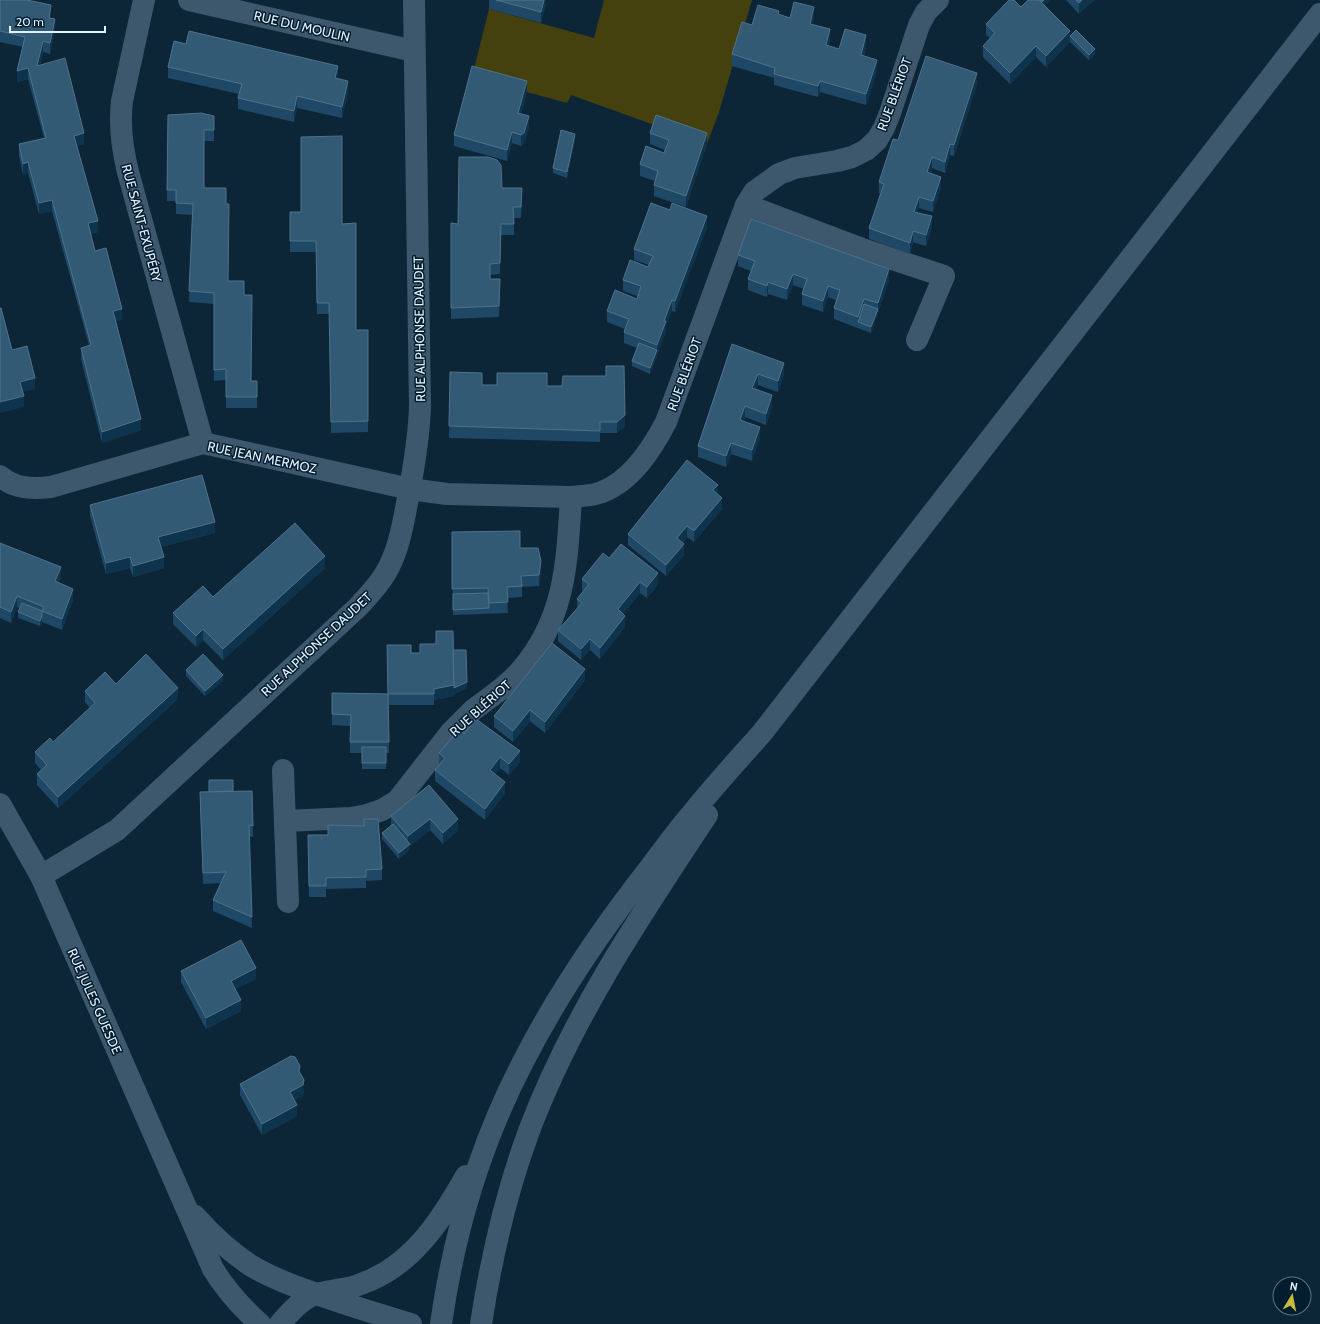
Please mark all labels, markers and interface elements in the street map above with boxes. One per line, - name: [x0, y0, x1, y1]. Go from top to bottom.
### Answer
- street label: RUE DU MOULIN: [252, 7, 352, 45]
- scale bar: [10, 8, 105, 34]
- text: 20 m: [16, 14, 44, 29]
- street label: RUE BLÉRIOT: [872, 55, 915, 133]
- street label: RUE SAINT-EXUPÉRY: [119, 162, 167, 284]
- street label: RUE ALPHONSE DAUDET: [410, 256, 428, 402]
- street label: RUE BLÉRIOT: [662, 335, 705, 413]
- street label: RUE JEAN MERMOZ: [206, 438, 319, 477]
- street label: RUE ALPHONSE DAUDET: [257, 588, 375, 699]
- street label: RUE BLÉRIOT: [446, 676, 514, 740]
- street label: RUE JULES GUESDE: [65, 946, 125, 1056]
- north arrow: [1272, 1276, 1312, 1316]
- text: N: [1289, 1279, 1299, 1294]

